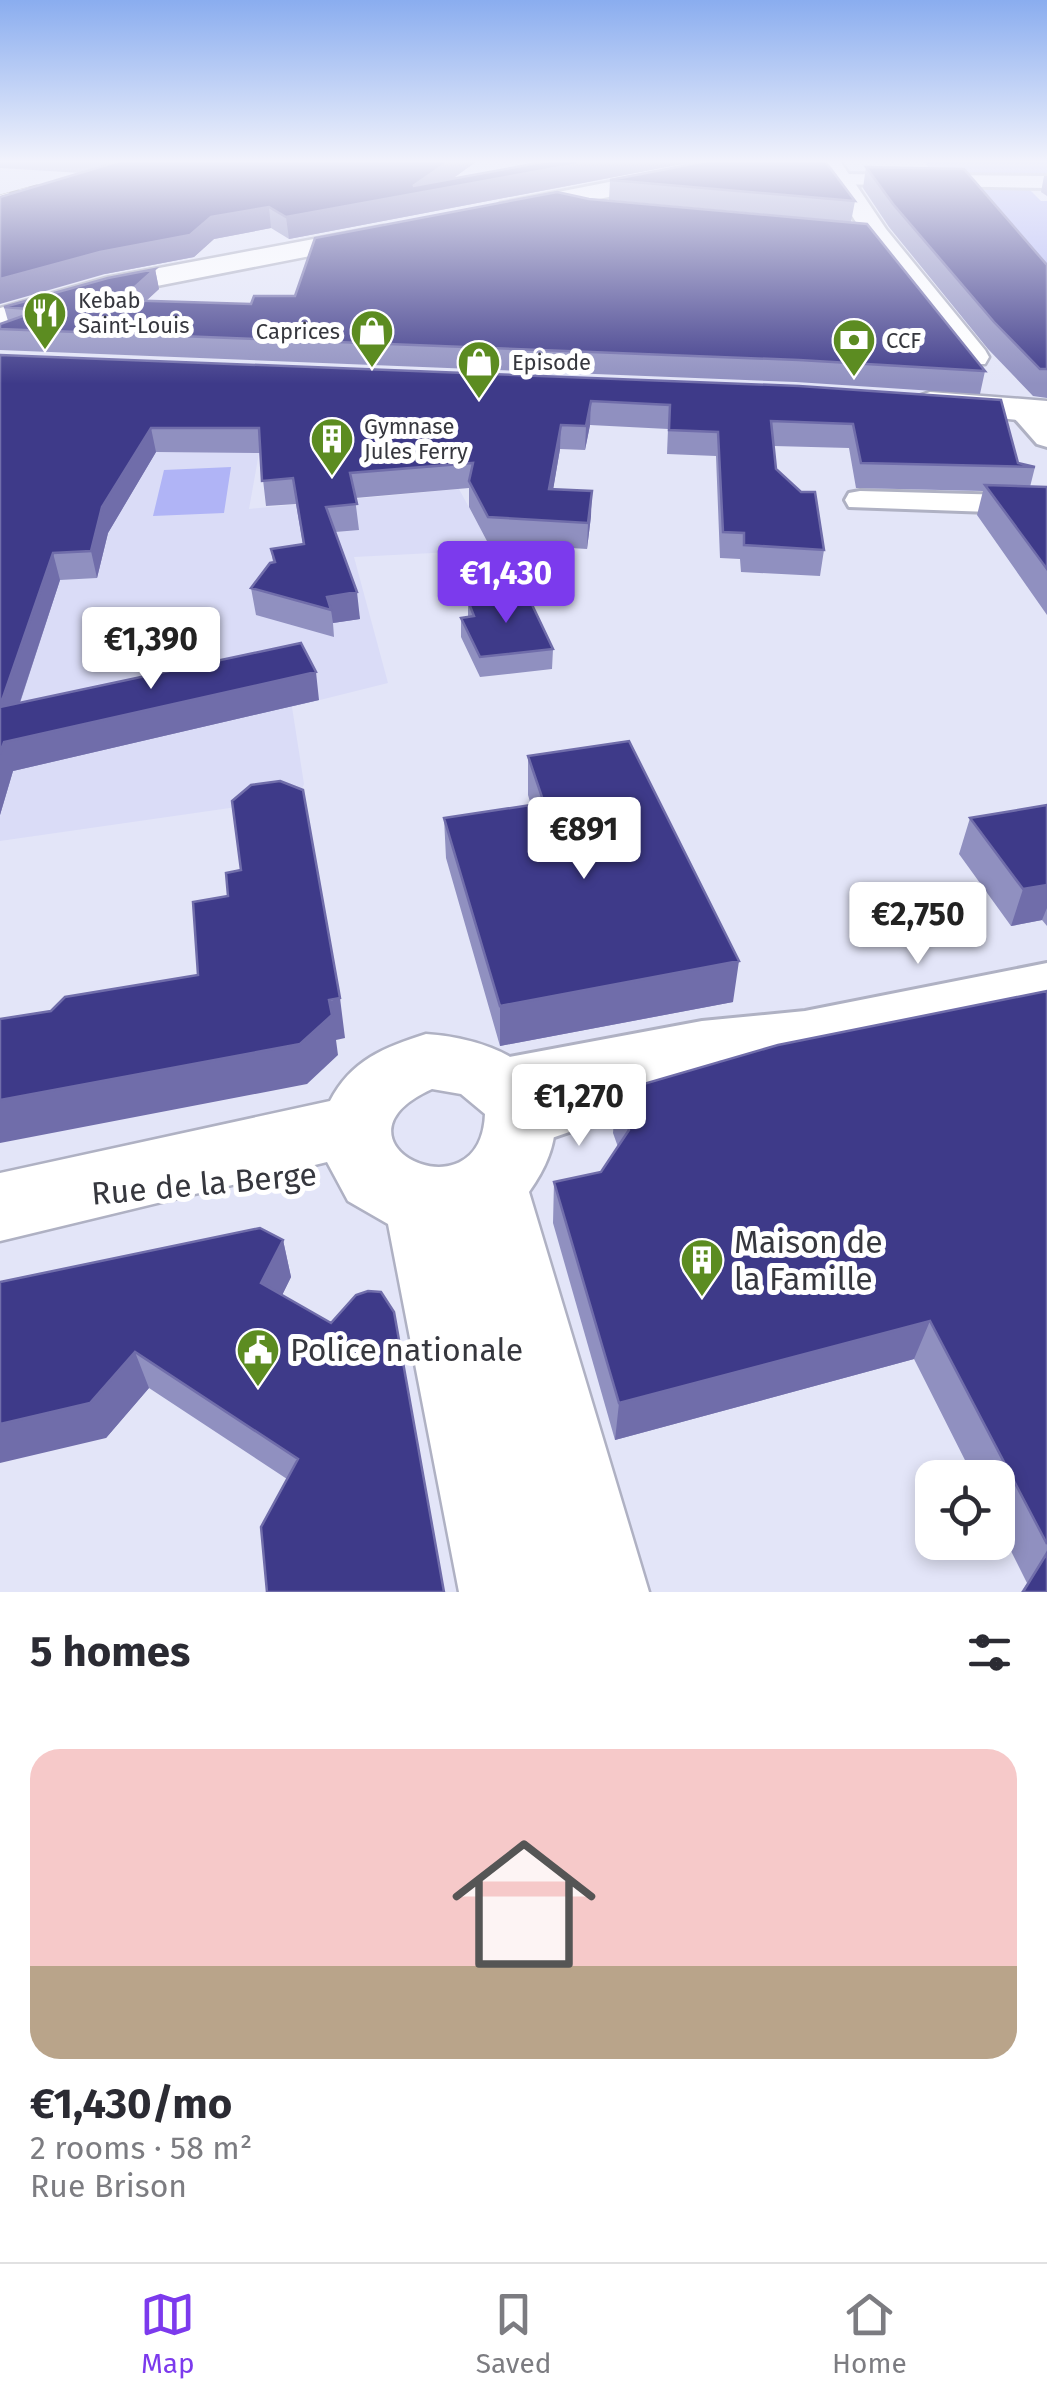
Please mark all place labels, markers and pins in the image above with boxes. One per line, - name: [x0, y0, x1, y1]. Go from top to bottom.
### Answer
- place label: Kebab Saint-Louis: [78, 287, 190, 339]
- restaurant icon: Kebab Saint-Louis: [22, 290, 68, 351]
- shop icon: Caprices: [349, 308, 395, 369]
- bank icon: CCF: [831, 317, 877, 378]
- place label: Caprices: [256, 318, 340, 345]
- place label: CCF: [886, 327, 921, 354]
- shop icon: Episode: [456, 339, 502, 400]
- place label: Episode: [512, 349, 591, 376]
- place label: Gymnase Jules Ferry: [364, 413, 468, 465]
- building icon: Gymnase Jules Ferry: [309, 416, 355, 477]
- pin: €1,430: [425, 541, 587, 626]
- pin: €1,390: [70, 607, 232, 692]
- pin: €891: [525, 797, 643, 882]
- pin: €2,750: [837, 882, 999, 967]
- pin: €1,270: [498, 1064, 660, 1149]
- place label: Maison de la Famille: [734, 1223, 883, 1298]
- building icon: Maison de la Famille: [679, 1237, 725, 1298]
- public building icon: Police nationale: [235, 1327, 281, 1388]
- place label: Police nationale: [290, 1331, 523, 1369]

